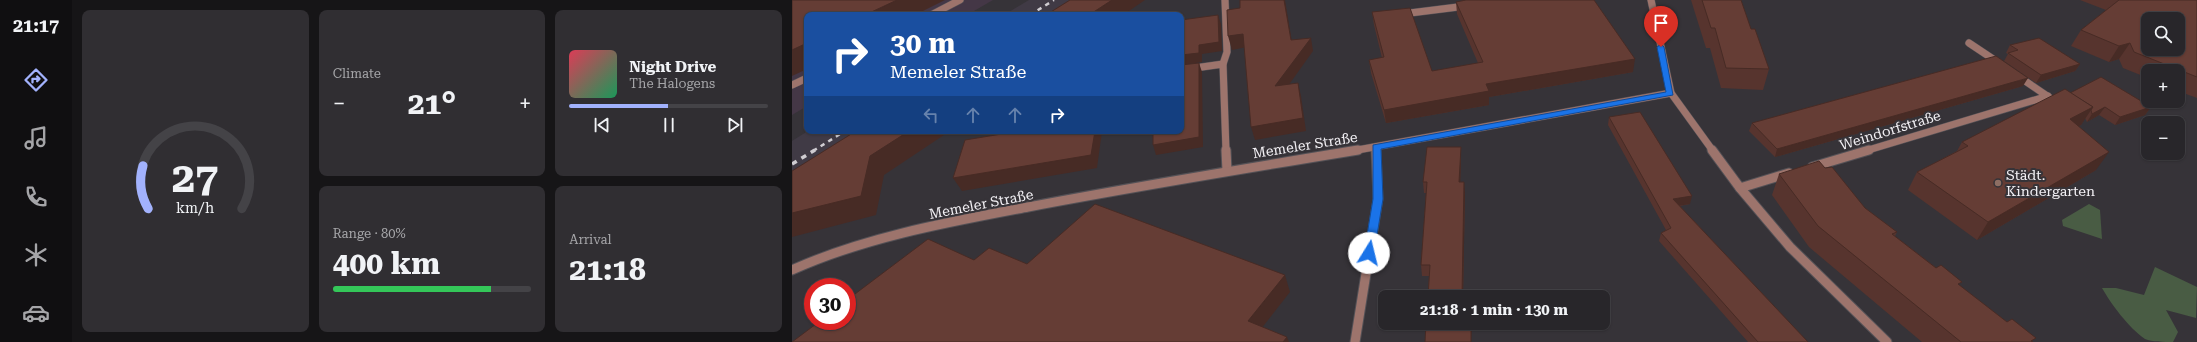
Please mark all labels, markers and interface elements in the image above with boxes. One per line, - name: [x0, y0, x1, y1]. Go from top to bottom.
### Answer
- pin: [1644, 6, 1678, 47]
- icon: arrive: [1650, 12, 1672, 34]
- map controls: [2141, 12, 2185, 160]
- button: search: [2141, 12, 2185, 56]
- text: 21:17: [13, 15, 59, 36]
- text: 30 m: [890, 27, 955, 60]
- icon: right: [824, 28, 876, 80]
- text: Night Drive: [629, 58, 716, 76]
- text: Memeler Straße: [890, 61, 1026, 82]
- button: +: [2141, 64, 2185, 108]
- icon: directions: [22, 66, 50, 94]
- text: Climate: [333, 66, 381, 81]
- text: The Halogens: [629, 76, 715, 91]
- text: 21°: [408, 86, 456, 121]
- text: −: [333, 91, 345, 116]
- text: +: [519, 91, 531, 116]
- icon: left: [920, 104, 942, 126]
- icon: ahead: [962, 104, 984, 126]
- icon: ahead: [1004, 104, 1026, 126]
- icon: right: [1046, 104, 1068, 126]
- street label: Weindorfstraße: [1837, 107, 1943, 153]
- icon: previous: [591, 114, 613, 136]
- icon: pause: [658, 114, 680, 136]
- icon: next: [724, 114, 746, 136]
- button: −: [2141, 116, 2185, 160]
- icon: music: [22, 124, 50, 152]
- street label: Memeler Straße: [1251, 129, 1359, 161]
- text: 27: [172, 153, 219, 202]
- place label: Städt. Kindergarten: [2006, 167, 2095, 199]
- marker: Städt. Kindergarten: [1993, 178, 2003, 188]
- icon: phone: [22, 183, 50, 211]
- street label: Memeler Straße: [927, 186, 1035, 222]
- text: km/h: [176, 200, 214, 216]
- text: Range · 80%: [333, 226, 406, 241]
- text: Arrival: [569, 232, 612, 247]
- position arrow: [1348, 232, 1390, 274]
- icon: climate: [22, 241, 50, 269]
- text: 400 km: [333, 246, 440, 281]
- text: 21:18: [569, 252, 646, 287]
- speed limit sign: 30: [804, 278, 856, 330]
- icon: car: [22, 299, 50, 327]
- text: 21:18 · 1 min · 130 m: [1420, 301, 1568, 319]

